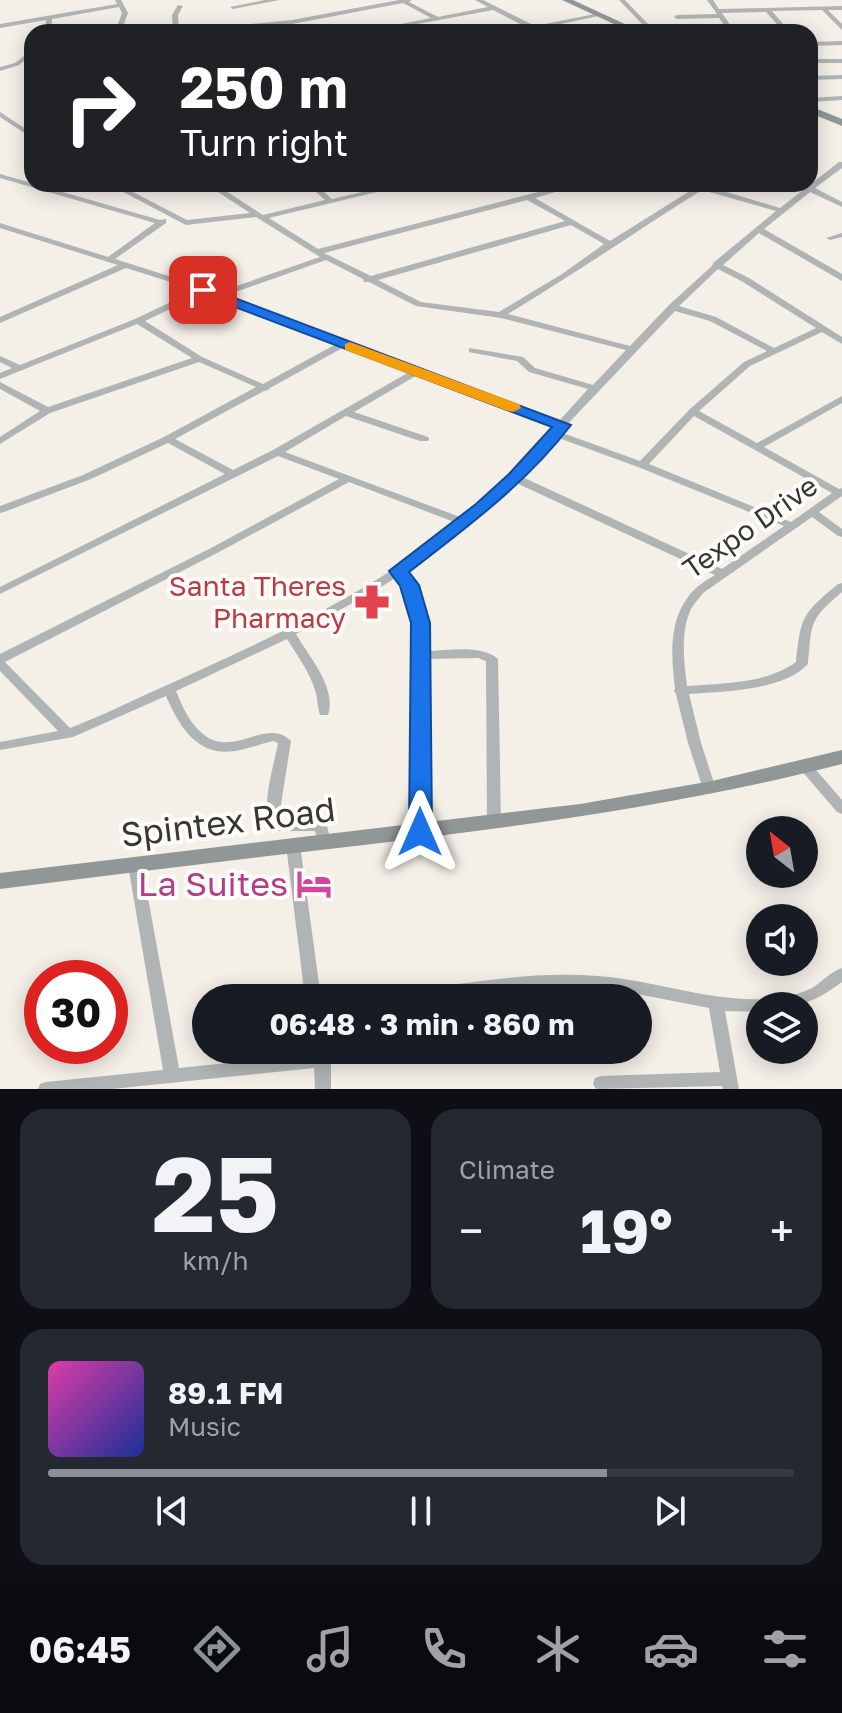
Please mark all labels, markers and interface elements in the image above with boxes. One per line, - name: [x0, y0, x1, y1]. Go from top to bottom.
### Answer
- text: 250 m: [180, 53, 348, 120]
- icon: right: [48, 56, 152, 160]
- text: Turn right: [180, 121, 348, 164]
- pin: [169, 256, 237, 324]
- icon: arrive: [181, 268, 225, 312]
- street label: Texpo Drive: [676, 468, 823, 585]
- place label: Santa Theres Pharmacy: [169, 569, 346, 634]
- pharmacy icon: Santa Theres Pharmacy: [353, 583, 391, 621]
- street label: Spintex Road: [118, 788, 337, 854]
- position arrow: [378, 790, 462, 874]
- north arrow: [746, 816, 818, 888]
- map controls: [746, 816, 818, 1064]
- place label: La Suites: [138, 863, 288, 903]
- hotel icon: La Suites: [295, 865, 333, 903]
- button: sound: [746, 904, 818, 976]
- speed limit sign: 30: [24, 960, 128, 1064]
- button: layers: [746, 992, 818, 1064]
- text: 06:48 · 3 min · 860 m: [269, 1006, 575, 1042]
- text: 25: [152, 1130, 279, 1255]
- text: Climate: [459, 1154, 555, 1185]
- text: 19°: [580, 1194, 673, 1266]
- text: −: [459, 1204, 483, 1257]
- text: +: [770, 1204, 794, 1257]
- text: km/h: [182, 1245, 249, 1276]
- text: 89.1 FM: [168, 1375, 283, 1411]
- text: Music: [168, 1411, 241, 1442]
- icon: previous: [150, 1489, 194, 1533]
- icon: pause: [399, 1489, 443, 1533]
- icon: next: [648, 1489, 692, 1533]
- icon: directions: [189, 1621, 245, 1677]
- icon: music: [302, 1621, 358, 1677]
- icon: phone: [416, 1621, 472, 1677]
- icon: climate: [530, 1621, 586, 1677]
- icon: car: [643, 1621, 699, 1677]
- icon: filters: [757, 1621, 813, 1677]
- text: 06:45: [29, 1628, 131, 1671]

